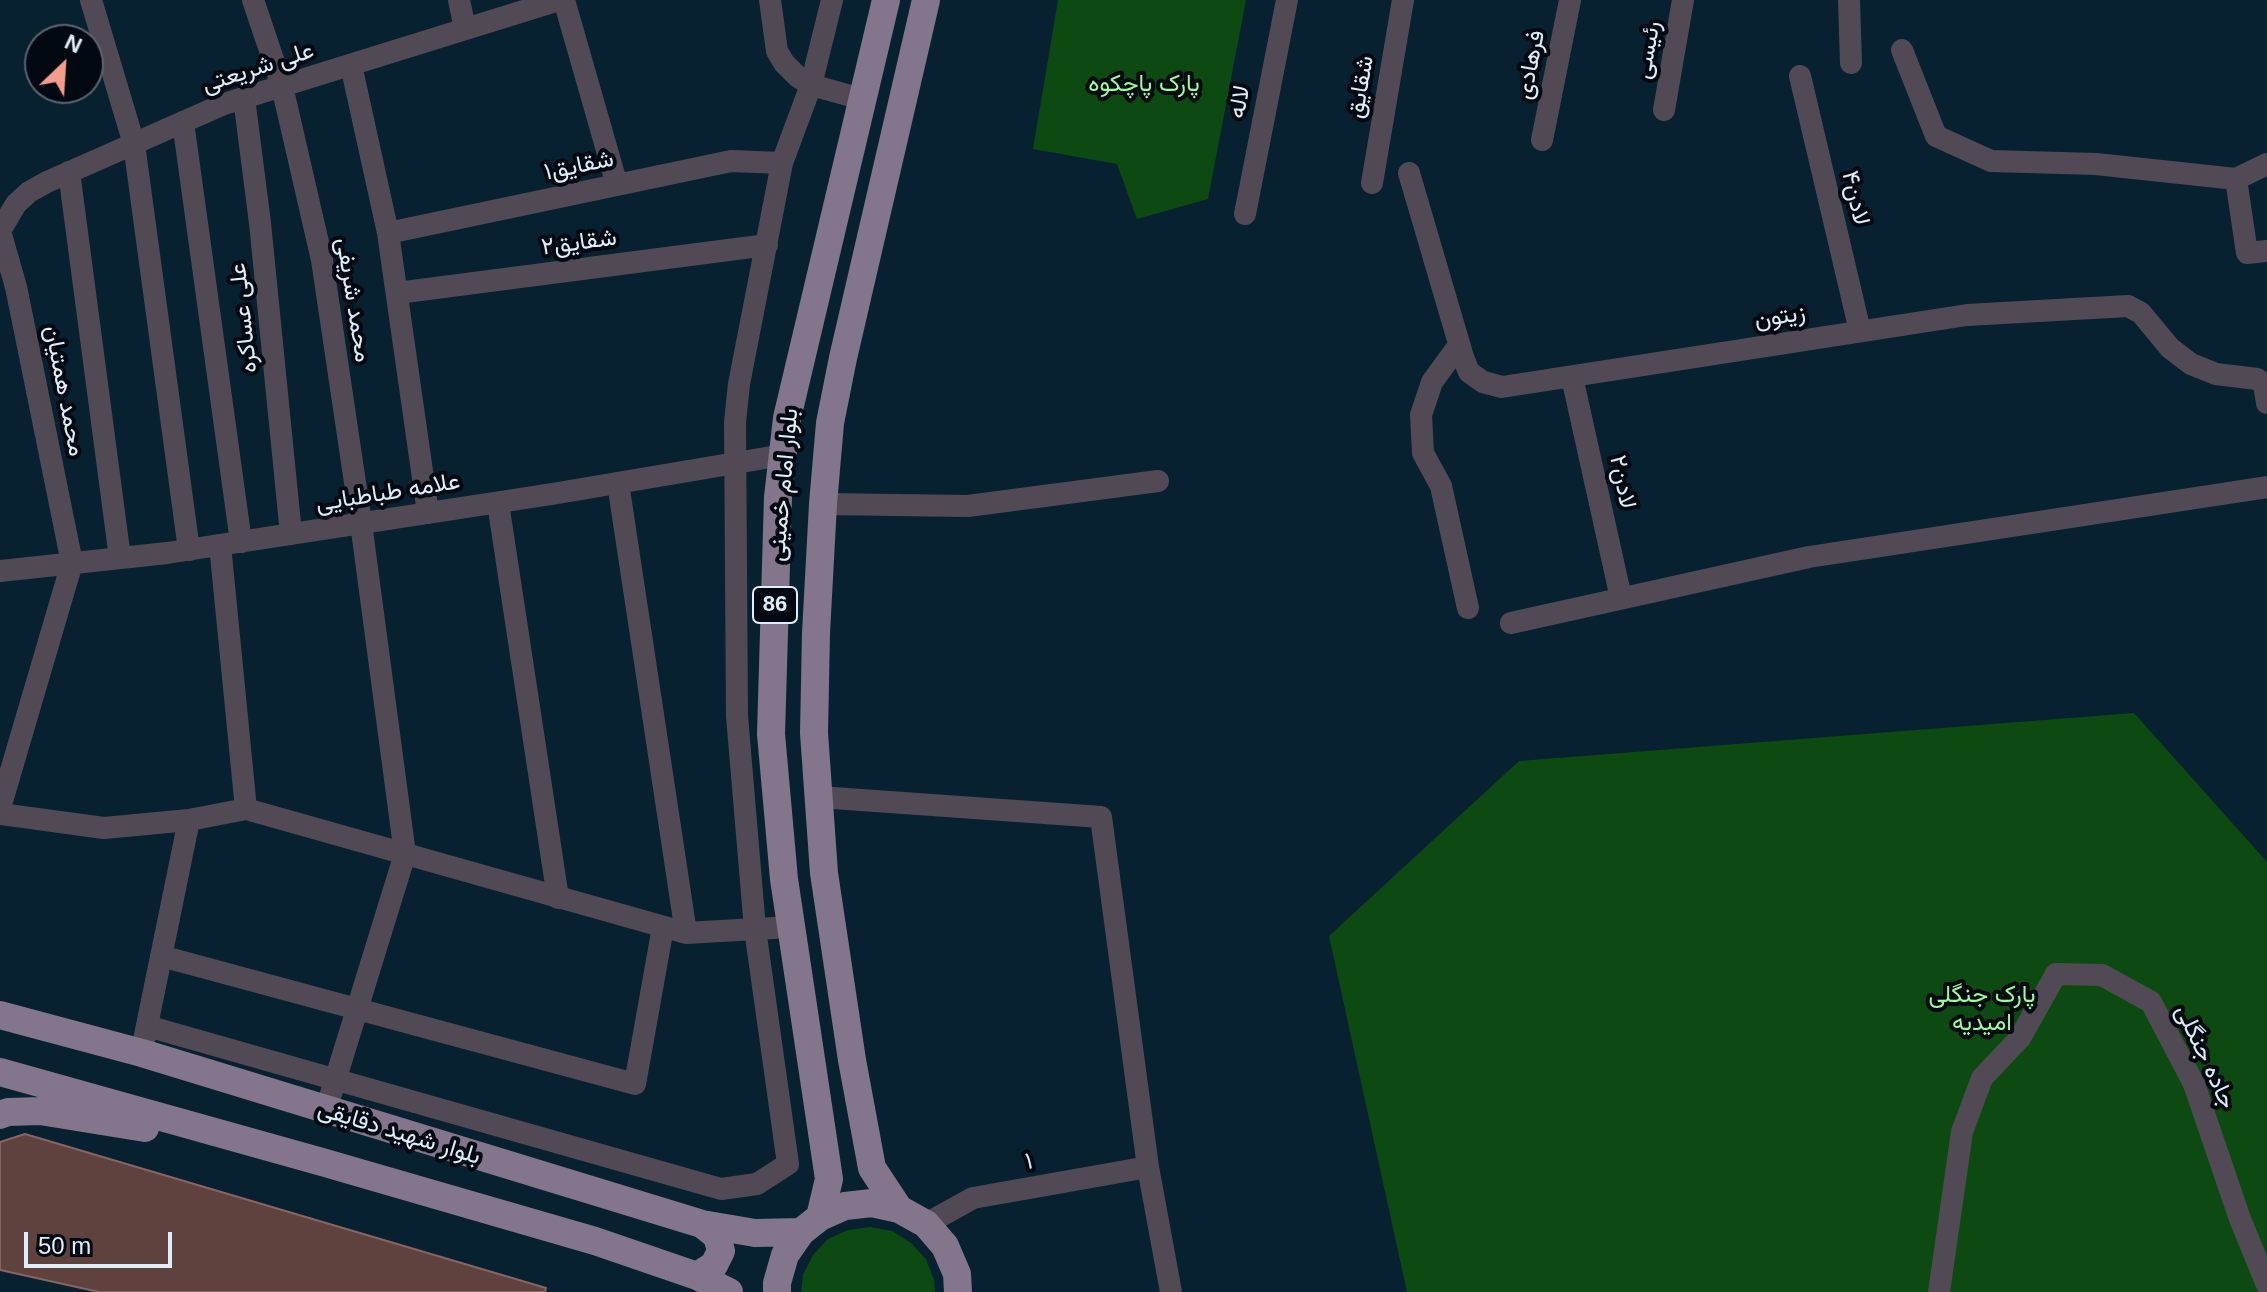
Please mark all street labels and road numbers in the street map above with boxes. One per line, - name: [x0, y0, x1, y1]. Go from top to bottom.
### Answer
- street label: رئیسی: [1629, 19, 1667, 81]
- street label: فرهادی: [1510, 28, 1552, 102]
- street label: علی شریعتی: [198, 36, 318, 100]
- street label: شقایق: [1341, 53, 1381, 121]
- street label: لاله: [1223, 83, 1257, 121]
- street label: شقایق۱: [542, 145, 616, 187]
- street label: لادن۴: [1835, 168, 1875, 228]
- street label: شقایق۲: [540, 223, 618, 263]
- street label: محمد شریفی: [329, 236, 377, 364]
- street label: علی عساکره: [224, 261, 264, 375]
- street label: زیتون: [1752, 299, 1808, 335]
- street label: محمد همتیان: [37, 323, 91, 459]
- street label: بلوار امام خمینی: [763, 407, 805, 563]
- street label: لادن۲: [1602, 453, 1642, 511]
- street label: علامه طباطبایی: [314, 467, 462, 519]
- road number: 86: [753, 587, 797, 623]
- street label: جاده جنگلی: [2168, 1000, 2242, 1114]
- street label: بلوار شهید دقایقی: [314, 1095, 484, 1171]
- street label: ۱: [1023, 1147, 1035, 1177]

